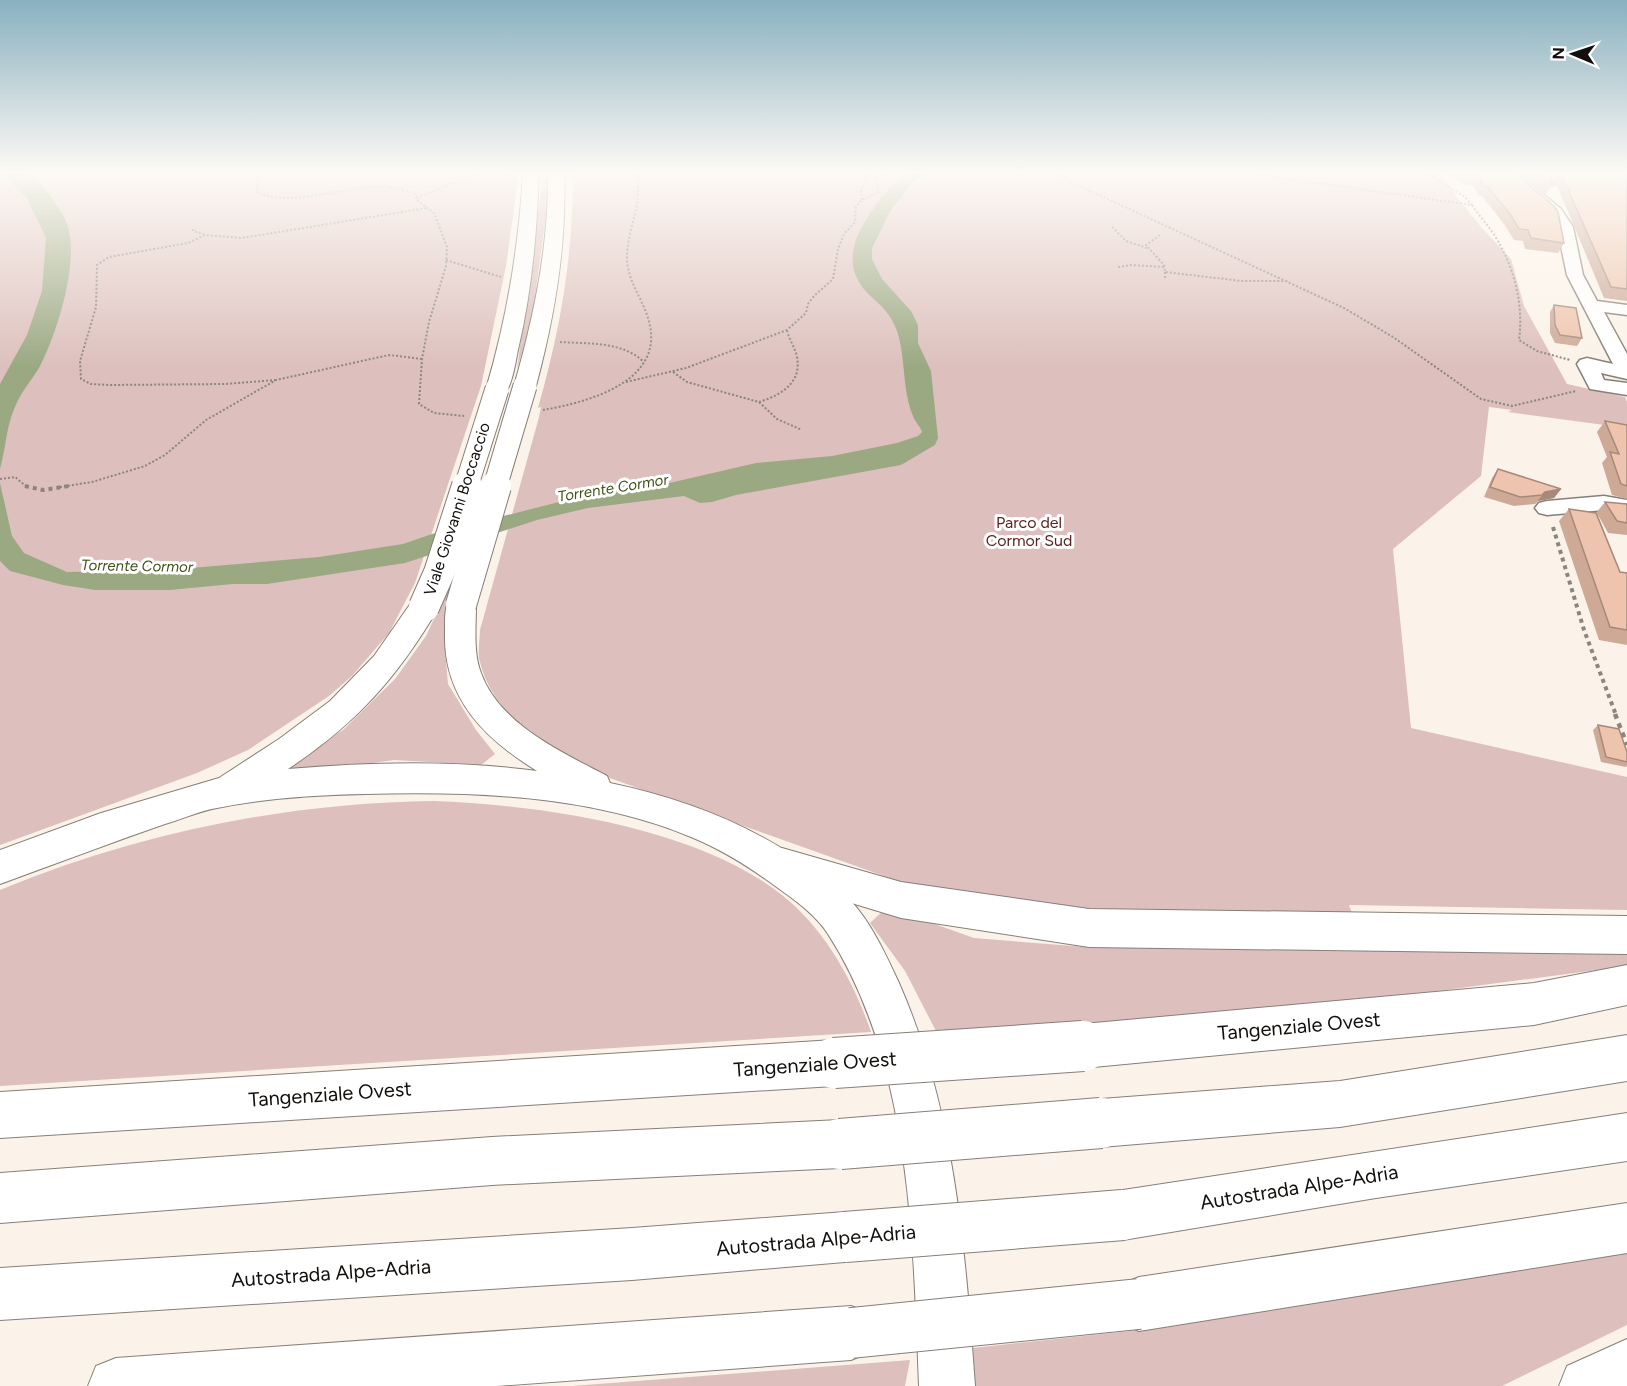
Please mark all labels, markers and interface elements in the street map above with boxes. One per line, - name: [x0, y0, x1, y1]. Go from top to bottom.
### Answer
- north arrow: [1543, 24, 1603, 84]
- text: N: [1549, 47, 1568, 60]
- street label: Viale Giovanni Boccaccio: [420, 420, 494, 598]
- water label: Torrente Cormor: [556, 470, 670, 506]
- park label: Parco del Cormor Sud: [986, 513, 1072, 550]
- water label: Torrente Cormor: [81, 556, 194, 576]
- street label: Tangenziale Ovest: [1217, 1007, 1381, 1045]
- street label: Tangenziale Ovest: [733, 1046, 897, 1082]
- street label: Tangenziale Ovest: [248, 1076, 412, 1112]
- street label: Autostrada Alpe-Adria: [1198, 1159, 1400, 1215]
- street label: Autostrada Alpe-Adria: [715, 1219, 917, 1261]
- street label: Autostrada Alpe-Adria: [230, 1254, 432, 1292]

